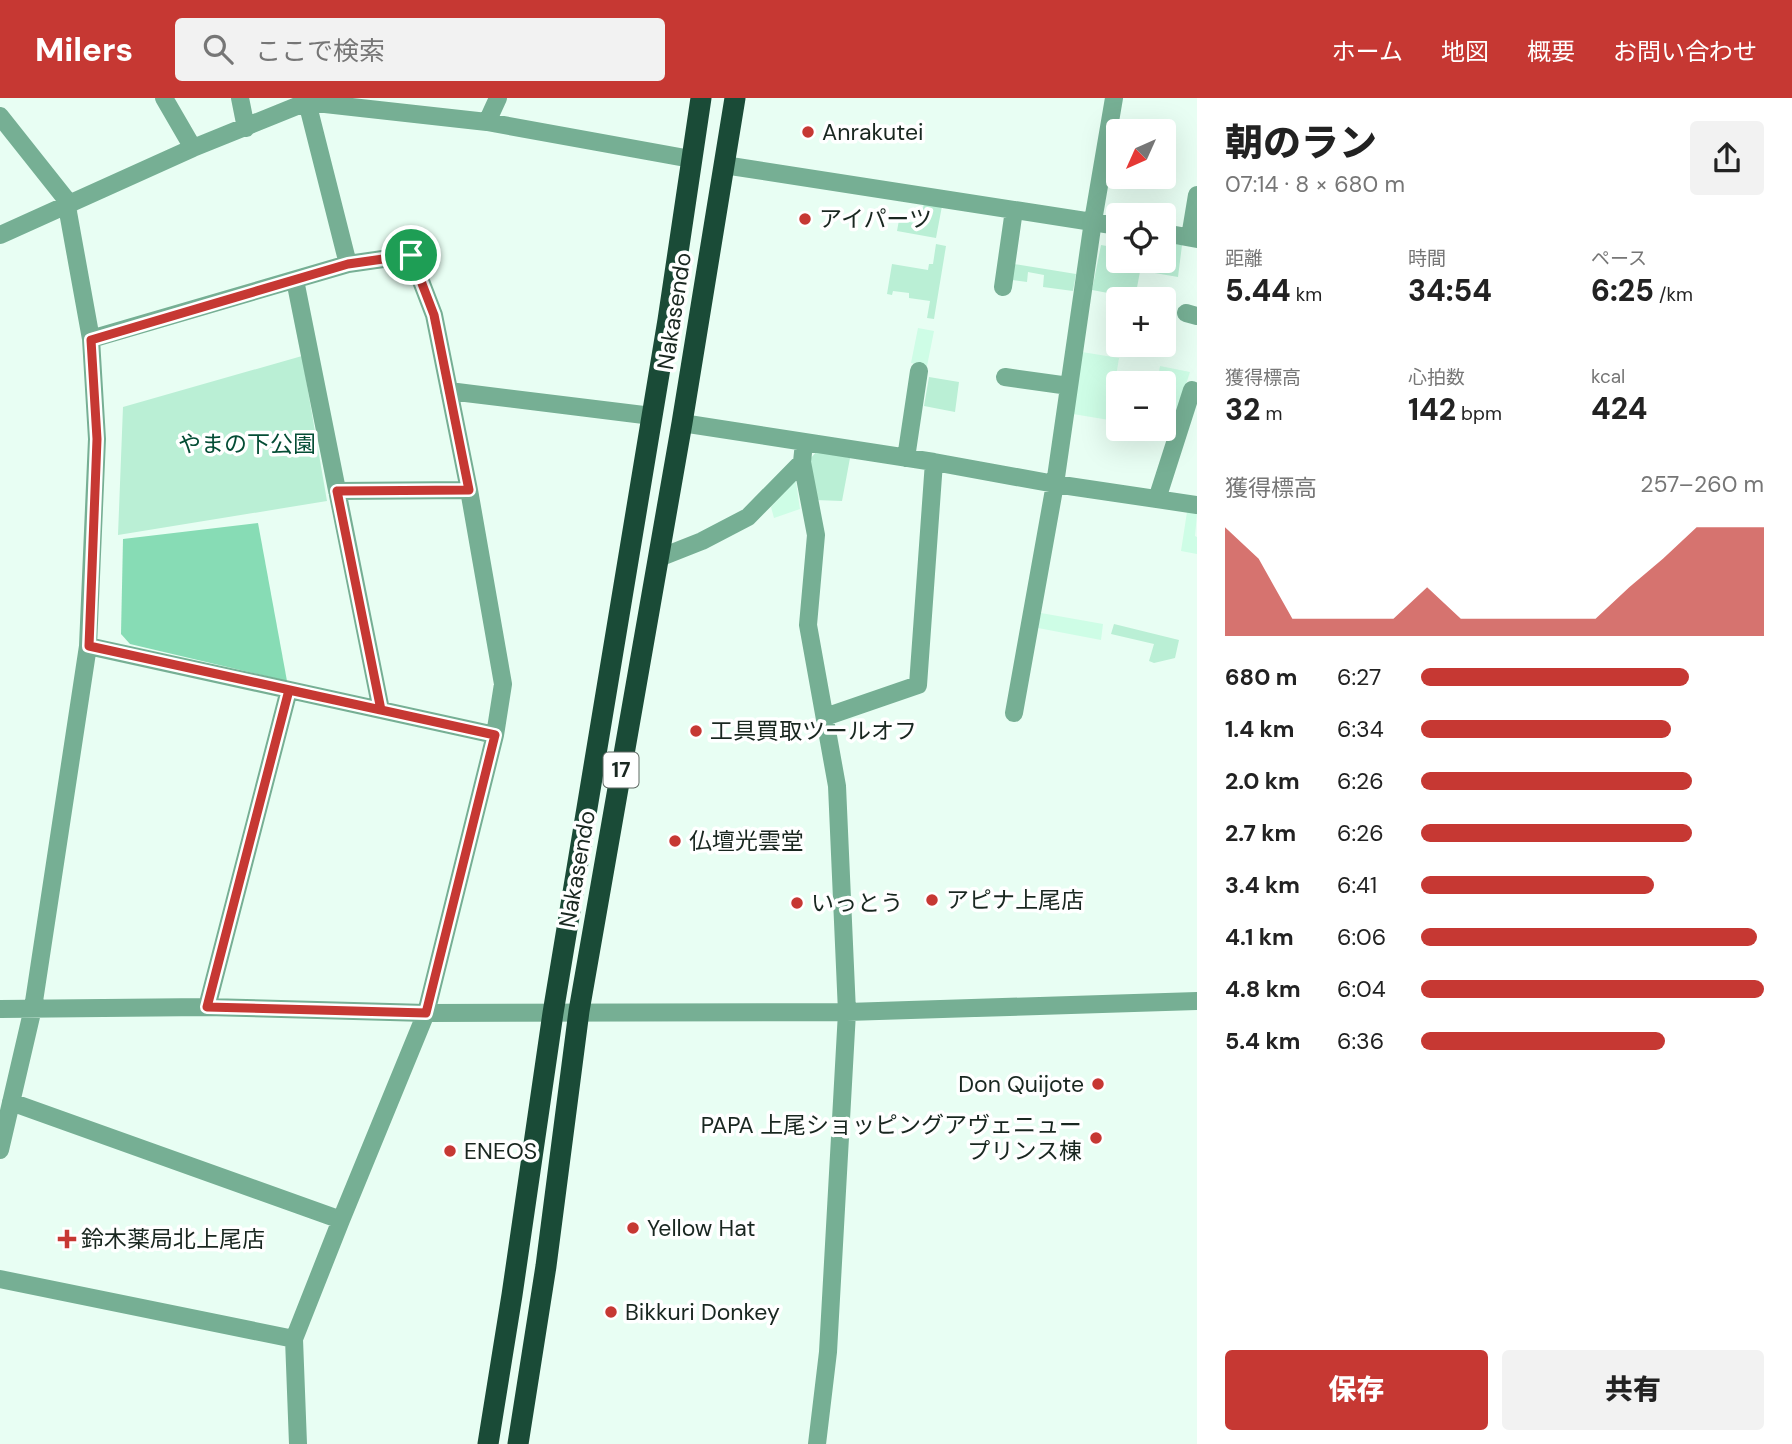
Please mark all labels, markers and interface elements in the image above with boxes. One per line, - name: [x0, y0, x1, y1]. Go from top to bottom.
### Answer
- search box: [175, 18, 665, 81]
- text: Milers: [35, 28, 133, 71]
- icon: search: [199, 30, 237, 68]
- text: ここで検索: [255, 34, 385, 68]
- text: ホーム: [1332, 36, 1403, 67]
- text: 地図: [1441, 36, 1489, 67]
- text: 概要: [1527, 36, 1575, 67]
- text: お問い合わせ: [1613, 36, 1757, 67]
- place label: Anrakutei: [822, 117, 924, 147]
- text: 朝のラン: [1225, 118, 1377, 168]
- north arrow: [1106, 119, 1176, 189]
- map controls: [1106, 119, 1176, 441]
- button: share: [1690, 121, 1764, 195]
- marker: Anrakutei: [800, 124, 816, 140]
- text: 07:14 · 8 × 680 m: [1225, 169, 1405, 199]
- button: locate: [1106, 203, 1176, 273]
- place label: アイパーツ: [819, 204, 932, 234]
- marker: アイパーツ: [797, 211, 813, 227]
- pin: [381, 225, 441, 285]
- icon: arrive: [392, 236, 430, 274]
- text: 距離: [1225, 246, 1263, 271]
- text: 時間: [1408, 246, 1446, 271]
- text: ペース: [1591, 246, 1647, 271]
- street label: Nakasendo: [650, 250, 698, 372]
- text: 5.44: [1225, 271, 1291, 310]
- text: 34:54: [1408, 271, 1492, 310]
- text: 6:25: [1591, 271, 1654, 310]
- text: km: [1291, 282, 1322, 307]
- text: /km: [1654, 282, 1693, 307]
- button: +: [1106, 287, 1176, 357]
- text: kcal: [1591, 364, 1625, 389]
- text: 獲得標高: [1225, 365, 1301, 390]
- text: 心拍数: [1408, 365, 1465, 390]
- button: −: [1106, 371, 1176, 441]
- text: 424: [1591, 389, 1647, 428]
- text: 32: [1225, 390, 1260, 429]
- text: 142: [1408, 390, 1456, 429]
- text: m: [1260, 401, 1282, 426]
- text: bpm: [1456, 401, 1502, 426]
- park label: やまの下公園: [178, 429, 316, 459]
- text: 257–260 m: [1640, 469, 1764, 499]
- text: 獲得標高: [1225, 473, 1317, 503]
- text: 680 m: [1225, 662, 1297, 692]
- text: 6:27: [1337, 662, 1381, 692]
- text: 1.4 km: [1225, 714, 1294, 744]
- text: 6:34: [1337, 714, 1384, 744]
- place label: 工具買取ツールオフ: [710, 716, 917, 746]
- marker: 工具買取ツールオフ: [688, 723, 704, 739]
- road number: 17: [604, 752, 638, 788]
- text: 2.0 km: [1225, 766, 1300, 796]
- text: 6:26: [1337, 766, 1384, 796]
- street label: Nakasendo: [552, 808, 602, 930]
- text: 2.7 km: [1225, 818, 1296, 848]
- text: 6:26: [1337, 818, 1384, 848]
- place label: 仏壇光雲堂: [689, 826, 804, 856]
- marker: 仏壇光雲堂: [667, 833, 683, 849]
- text: 3.4 km: [1225, 870, 1300, 900]
- text: 6:41: [1337, 870, 1377, 900]
- place label: アピナ上尾店: [946, 885, 1084, 915]
- place label: いっとう: [811, 888, 903, 918]
- marker: アピナ上尾店: [924, 892, 940, 908]
- marker: いっとう: [789, 895, 805, 911]
- text: 4.1 km: [1225, 922, 1294, 952]
- text: 6:06: [1337, 922, 1386, 952]
- text: 4.8 km: [1225, 974, 1301, 1004]
- text: 6:04: [1337, 974, 1386, 1004]
- text: 5.4 km: [1225, 1026, 1300, 1056]
- text: 6:36: [1337, 1026, 1384, 1056]
- place label: Don Quijote: [958, 1069, 1084, 1099]
- marker: Don Quijote: [1090, 1076, 1106, 1092]
- place label: PAPA 上尾ショッピングアヴェニュー プリンス棟: [701, 1110, 1082, 1166]
- marker: PAPA 上尾ショッピングアヴェニュー プリンス棟: [1088, 1130, 1104, 1146]
- place label: ENEOS: [464, 1136, 537, 1166]
- marker: ENEOS: [442, 1143, 458, 1159]
- place label: Yellow Hat: [647, 1213, 755, 1243]
- marker: Yellow Hat: [625, 1220, 641, 1236]
- place label: 鈴木薬局北上尾店: [81, 1224, 265, 1254]
- marker: 鈴木薬局北上尾店: [59, 1231, 75, 1247]
- place label: Bikkuri Donkey: [625, 1297, 780, 1327]
- marker: Bikkuri Donkey: [603, 1304, 619, 1320]
- button: 保存: [1225, 1350, 1488, 1430]
- button: 共有: [1502, 1350, 1764, 1430]

